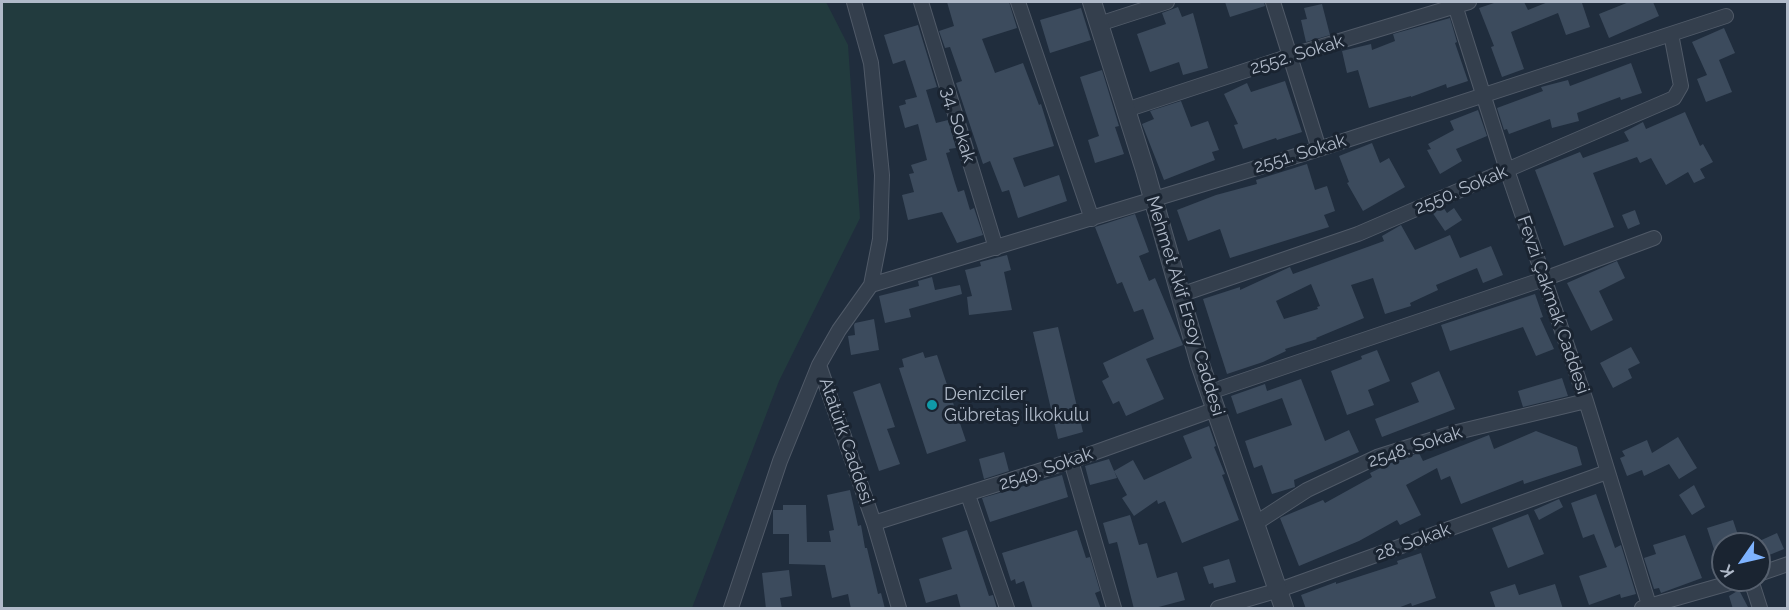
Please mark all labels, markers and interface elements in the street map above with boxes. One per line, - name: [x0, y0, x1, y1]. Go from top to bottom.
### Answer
- street label: 2552. Sokak: [1248, 31, 1346, 79]
- street label: 34. Sokak: [936, 85, 980, 165]
- street label: 2551. Sokak: [1251, 130, 1349, 178]
- street label: 2550. Sokak: [1411, 161, 1511, 219]
- street label: Mehmet Akif Ersoy Caddesi: [1141, 193, 1229, 419]
- street label: Fevzi Çakmak Caddesi: [1512, 213, 1594, 397]
- street label: Atatürk Caddesi: [814, 375, 878, 507]
- place label: Denizciler Gübretaş İlkokulu: [944, 384, 1089, 426]
- marker: Denizciler Gübretaş İlkokulu: [925, 398, 939, 412]
- street label: 2548. Sokak: [1365, 422, 1465, 472]
- street label: 2549. Sokak: [996, 443, 1096, 495]
- street label: 28. Sokak: [1372, 518, 1454, 566]
- north arrow: [1711, 532, 1771, 592]
- text: K: [1716, 561, 1738, 581]

